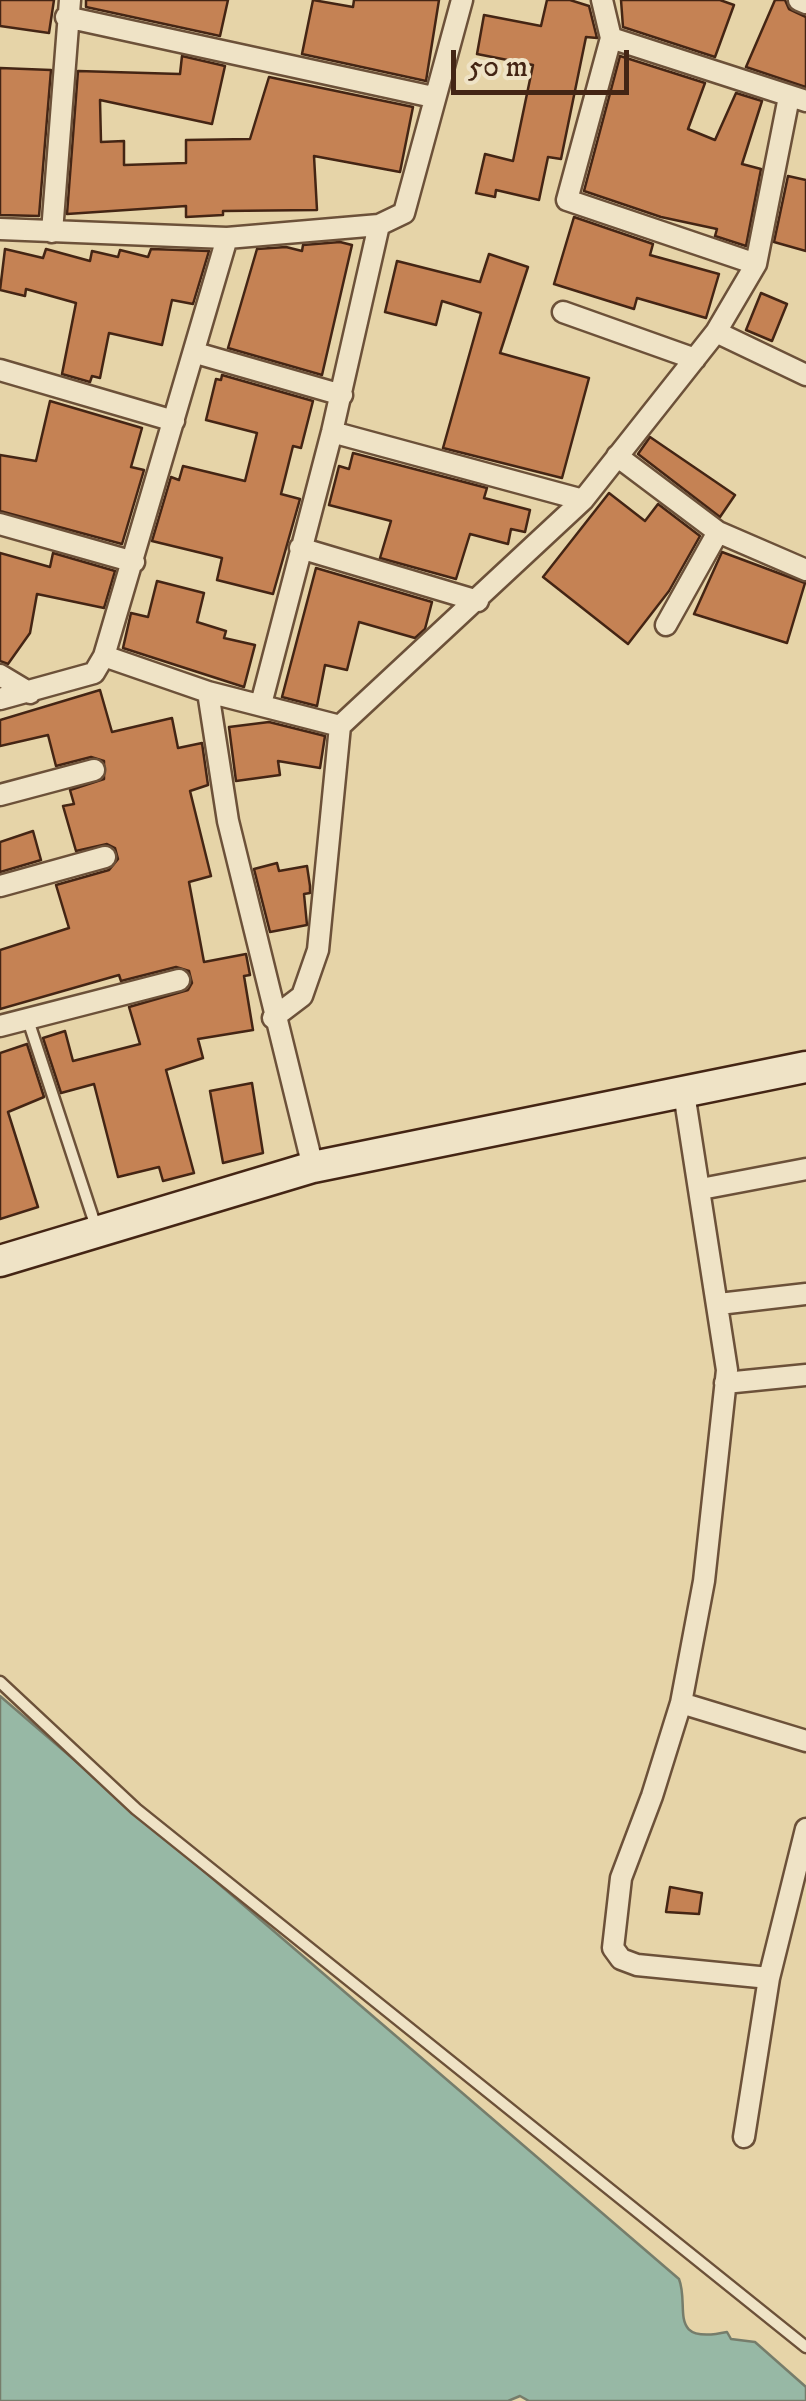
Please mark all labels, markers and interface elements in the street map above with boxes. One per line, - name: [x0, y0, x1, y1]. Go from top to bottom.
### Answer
- scale bar: [456, 30, 634, 92]
- text: 50 m: [468, 49, 528, 86]

